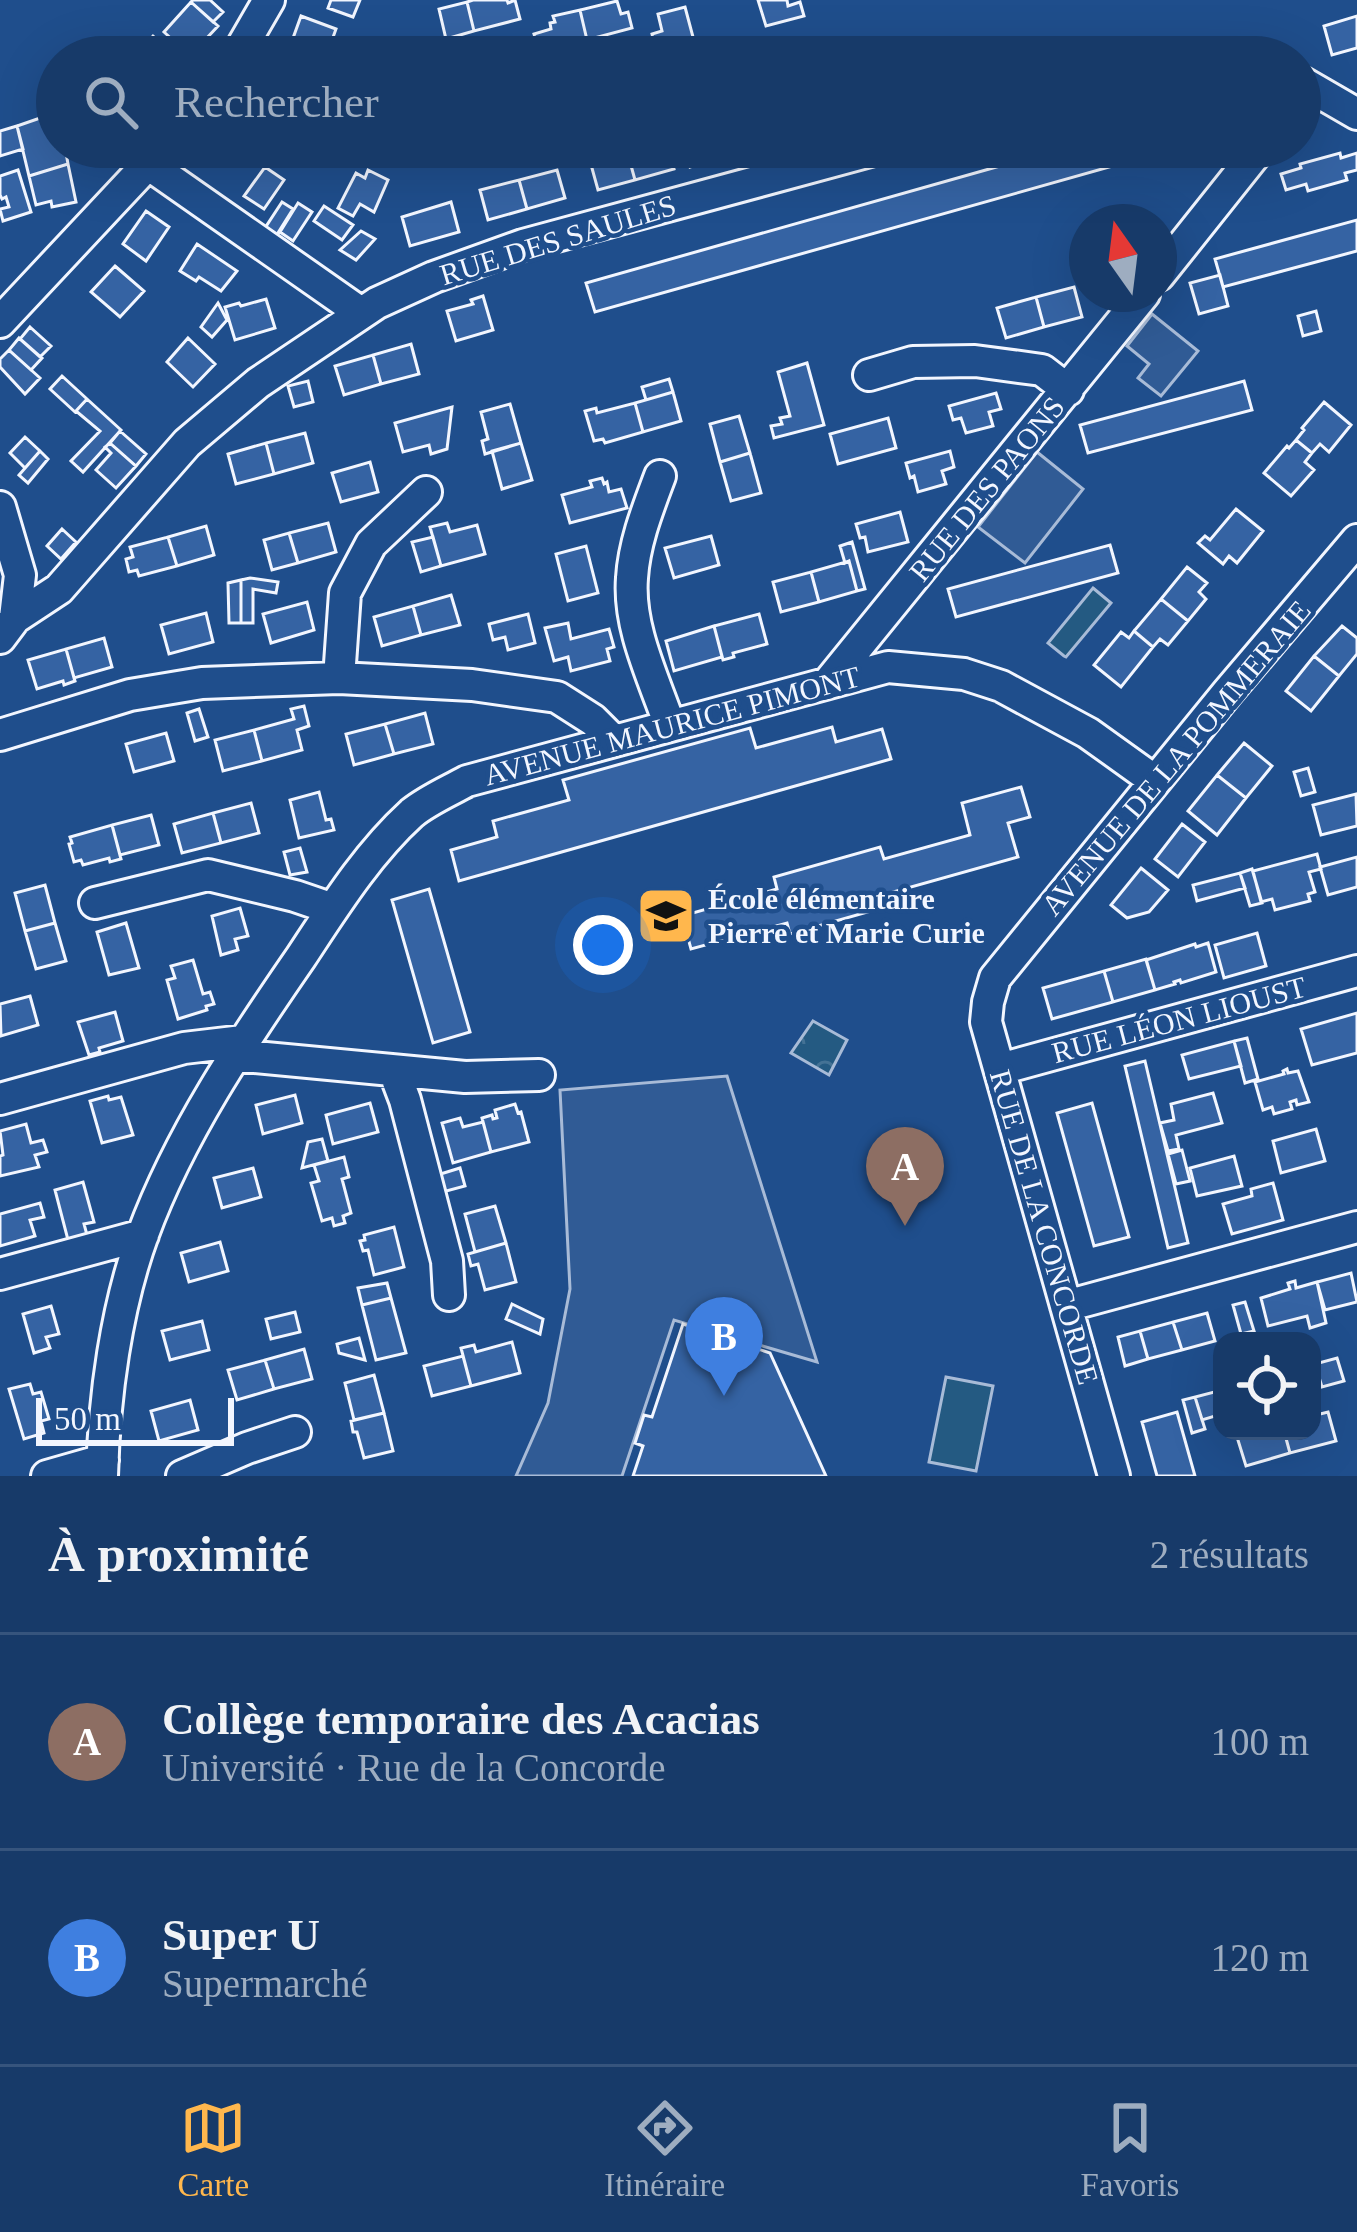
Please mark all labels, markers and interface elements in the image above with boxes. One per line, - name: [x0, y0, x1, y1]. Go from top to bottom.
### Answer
- search box: [36, 36, 1321, 168]
- icon: search: [78, 69, 144, 135]
- text: Rechercher: [174, 77, 379, 127]
- street label: RUE DES SAULES: [436, 188, 680, 291]
- north arrow: [1069, 204, 1177, 312]
- street label: RUE DES PAONS: [902, 390, 1071, 587]
- street label: AVENUE DE LA POMMERAIE: [1034, 594, 1317, 922]
- street label: AVENUE MAURICE PIMONT: [480, 659, 863, 792]
- place label: École élémentaire Pierre et Marie Curie: [708, 882, 985, 949]
- school or university icon: École élémentaire Pierre et Marie Curie: [635, 885, 697, 947]
- your location: [573, 915, 633, 975]
- street label: RUE LÉON LIOUST: [1048, 970, 1310, 1069]
- street label: RUE DE LA CONCORDE: [984, 1066, 1105, 1388]
- pin: A: [866, 1127, 944, 1226]
- pin: B: [685, 1297, 763, 1396]
- map controls: [1213, 1332, 1321, 1440]
- button: locate: [1213, 1332, 1321, 1440]
- scale bar: [36, 1392, 234, 1445]
- text: 50 m: [54, 1401, 121, 1437]
- text: À proximité: [48, 1526, 309, 1582]
- text: 2 résultats: [1150, 1533, 1309, 1576]
- text: Collège temporaire des Acacias: [162, 1694, 760, 1744]
- text: A: [73, 1720, 101, 1763]
- text: 100 m: [1210, 1720, 1309, 1763]
- text: Université · Rue de la Concorde: [162, 1746, 666, 1789]
- text: Super U: [162, 1910, 320, 1960]
- text: B: [74, 1936, 100, 1979]
- text: 120 m: [1210, 1936, 1309, 1979]
- text: Supermarché: [162, 1962, 368, 2005]
- tab: Carte: [178, 2095, 249, 2204]
- tab: Itinéraire: [604, 2095, 725, 2204]
- tab: Favoris: [1080, 2095, 1179, 2204]

